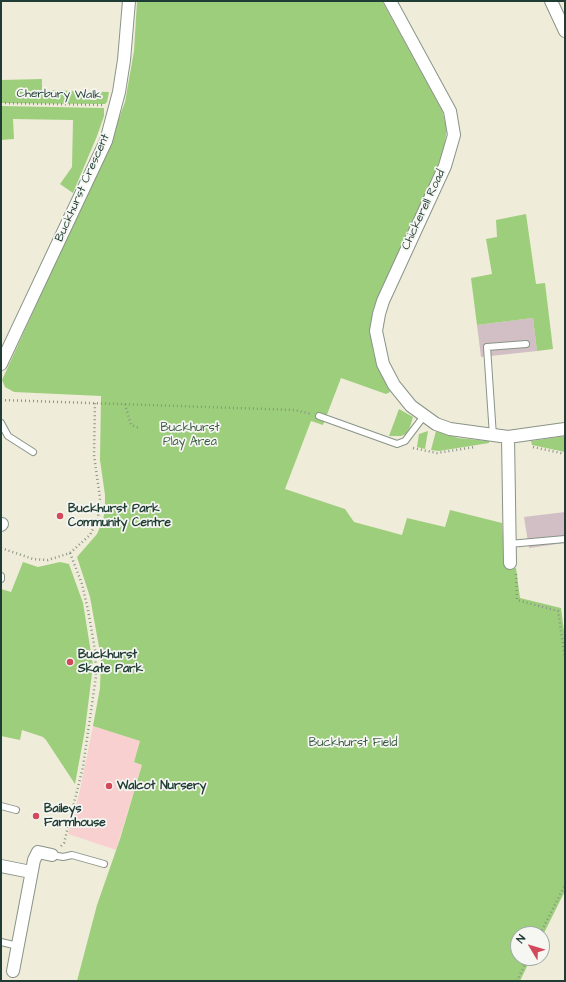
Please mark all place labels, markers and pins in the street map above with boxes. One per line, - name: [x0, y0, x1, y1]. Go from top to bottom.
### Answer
- place label: Buckhurst Park Community Centre: [68, 502, 171, 530]
- marker: Buckhurst Park Community Centre: [55, 511, 65, 521]
- place label: Buckhurst Skate Park: [78, 648, 143, 676]
- marker: Buckhurst Skate Park: [65, 657, 75, 667]
- place label: Walcot Nursery: [117, 779, 206, 793]
- marker: Walcot Nursery: [104, 781, 114, 791]
- place label: Baileys Farmhouse: [44, 802, 106, 830]
- marker: Baileys Farmhouse: [31, 811, 41, 821]

